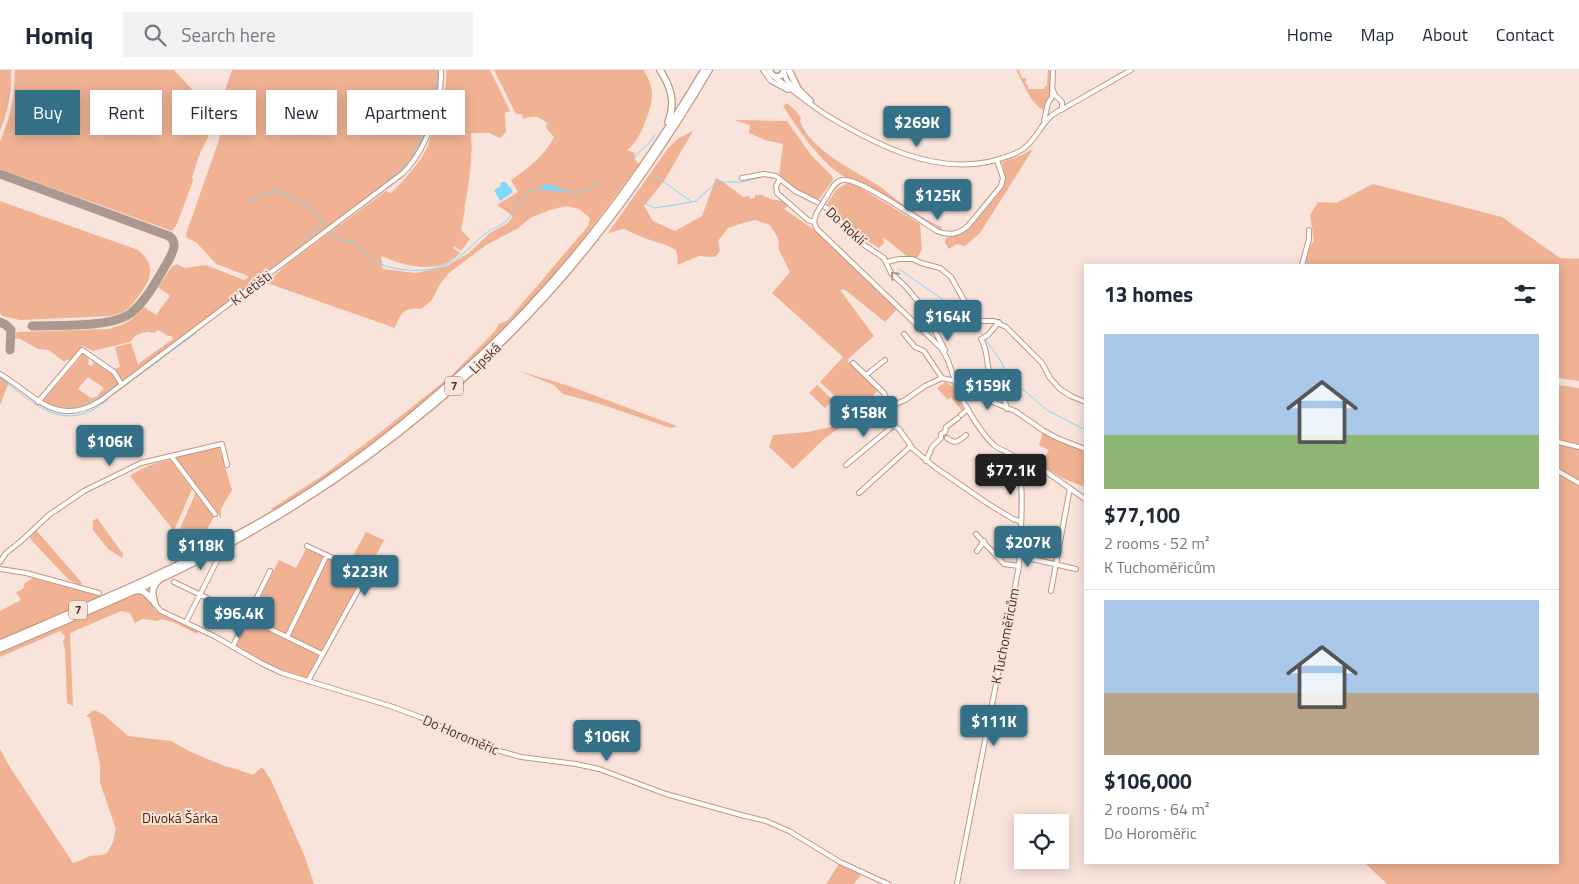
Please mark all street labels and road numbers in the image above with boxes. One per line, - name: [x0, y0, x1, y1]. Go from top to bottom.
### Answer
- street label: Do Roklí: [821, 201, 872, 250]
- street label: K Letišti: [226, 265, 276, 310]
- street label: Lipská: [464, 337, 505, 378]
- road number: 7: [445, 376, 463, 396]
- street label: K Tuchoměřicům: [985, 586, 1024, 686]
- road number: 7: [69, 600, 87, 620]
- street label: Do Horoměřic: [420, 709, 503, 760]

